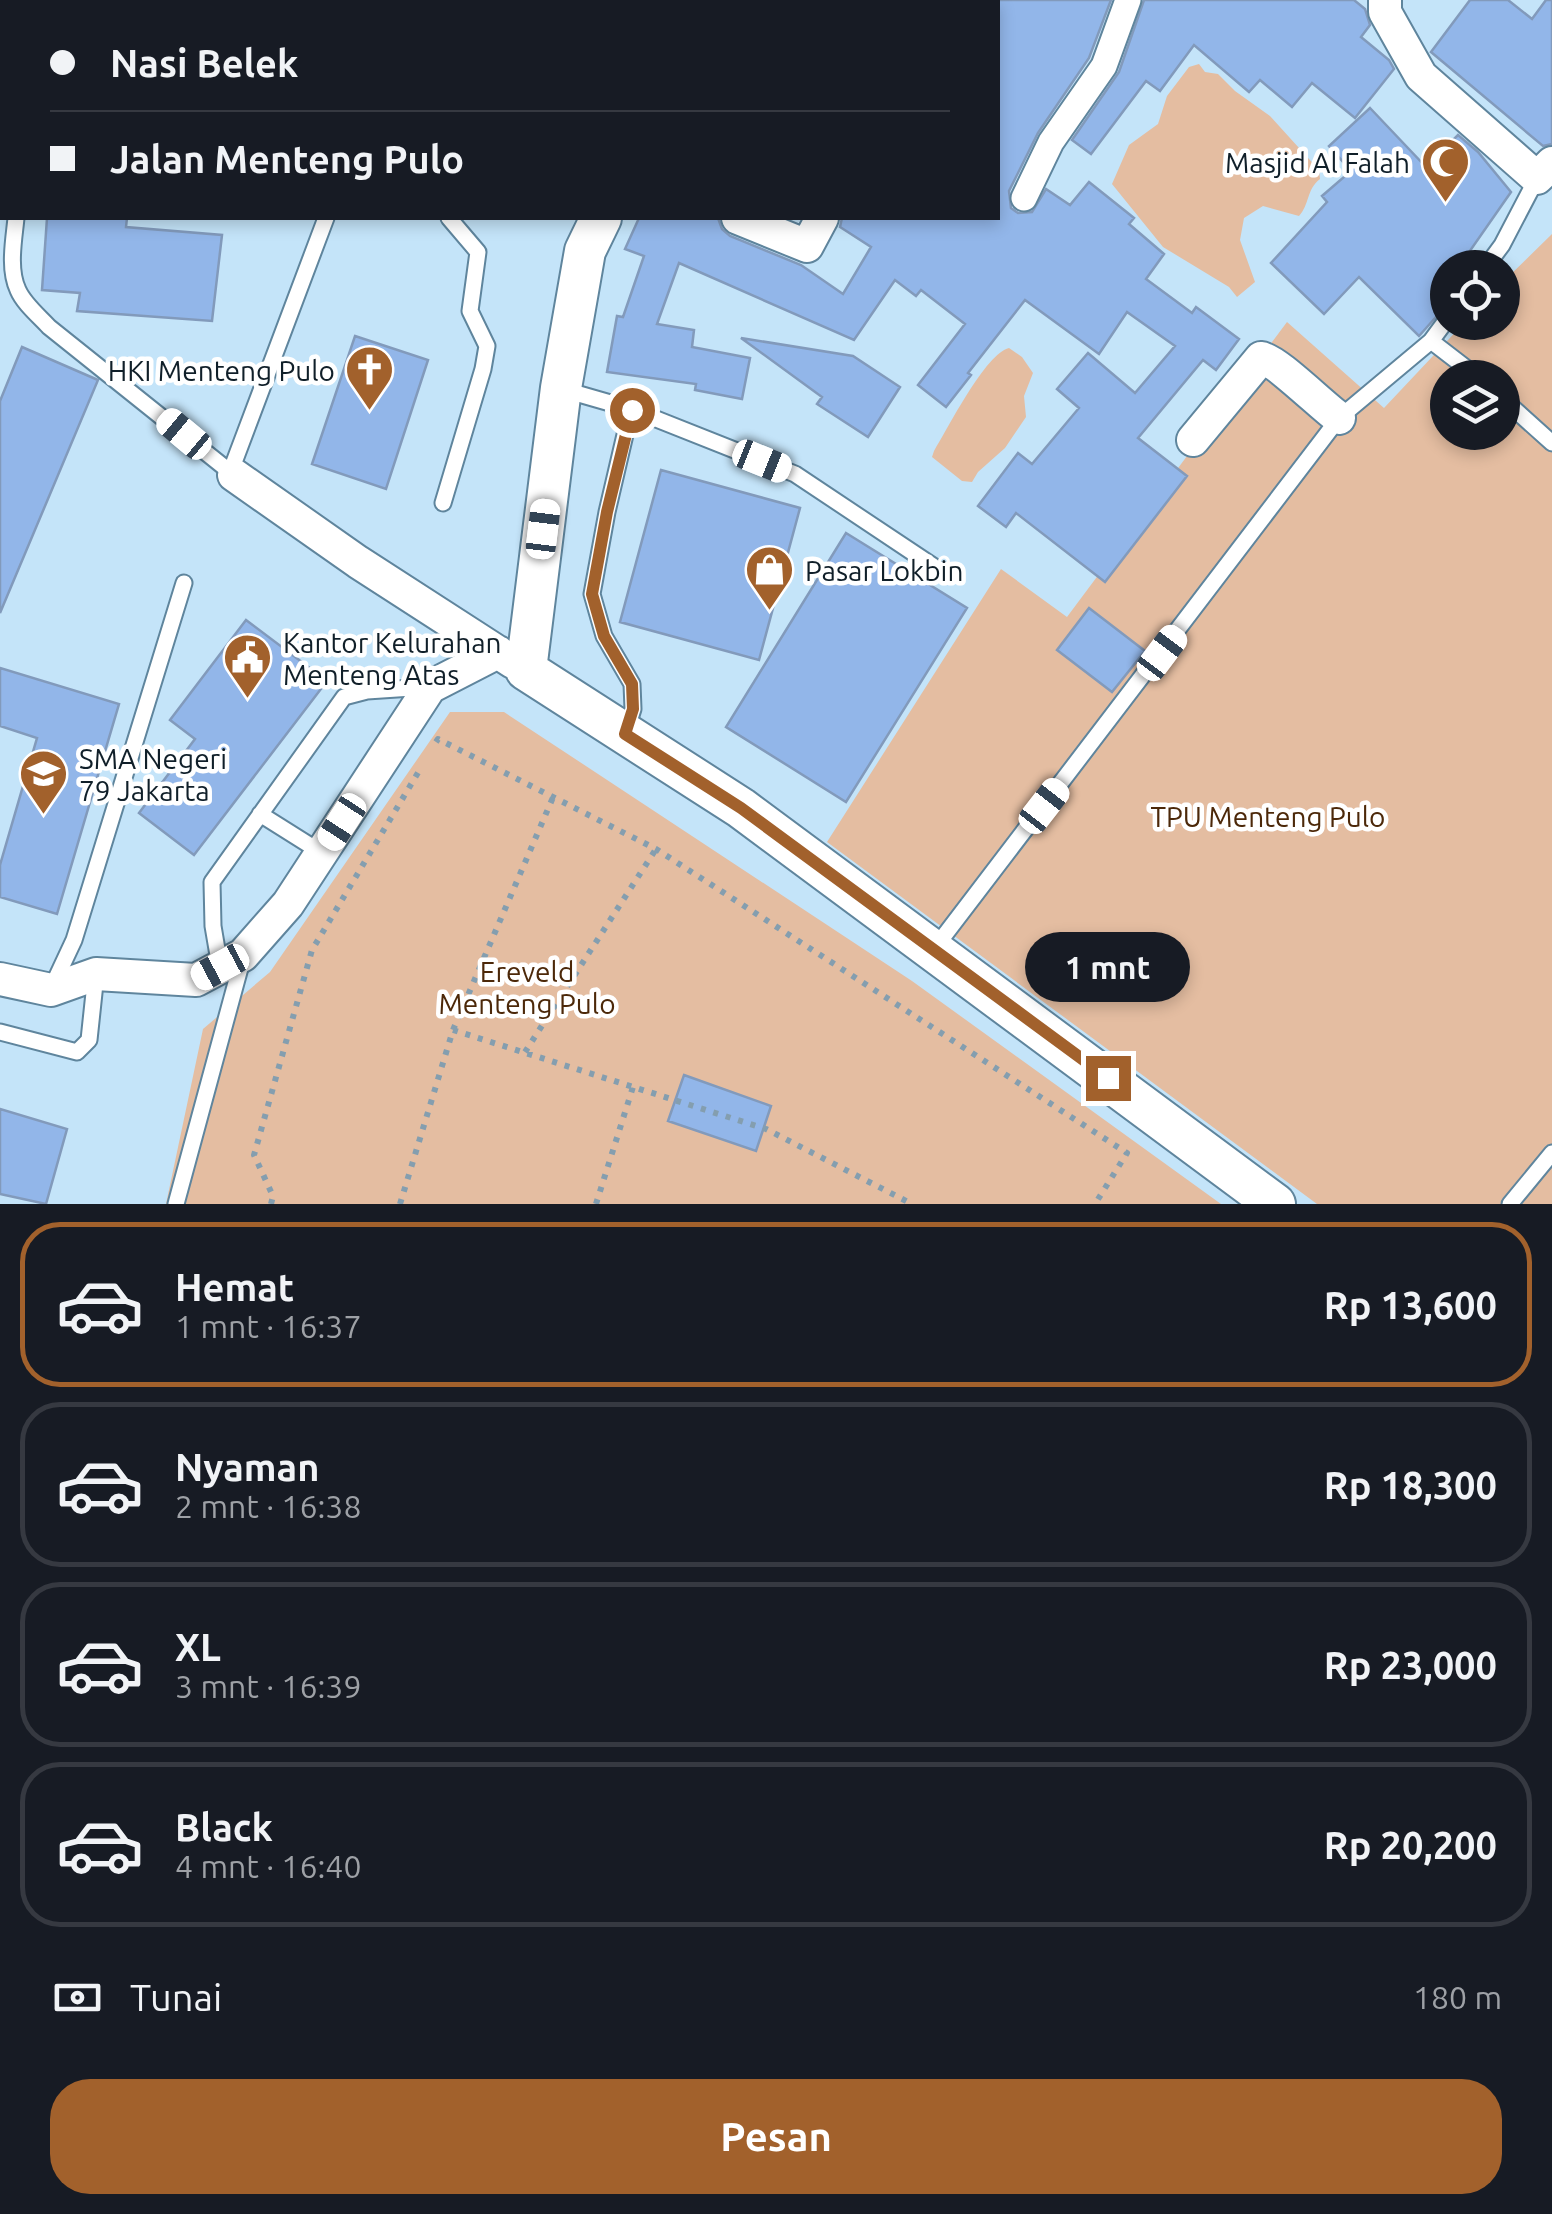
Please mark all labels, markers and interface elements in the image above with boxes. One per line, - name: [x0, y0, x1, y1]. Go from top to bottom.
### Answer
- text: Nasi Belek: [110, 42, 298, 84]
- mosque icon: Masjid Al Falah: [1419, 136, 1471, 204]
- text: Jalan Menteng Pulo: [110, 138, 464, 180]
- place label: Masjid Al Falah: [1225, 147, 1410, 178]
- map controls: [1430, 250, 1520, 450]
- button: locate: [1430, 250, 1520, 340]
- church icon: HKI Menteng Pulo: [344, 344, 396, 412]
- place label: HKI Menteng Pulo: [108, 355, 335, 386]
- button: layers: [1430, 360, 1520, 450]
- route start: [610, 388, 655, 433]
- car: [151, 403, 217, 465]
- car: [729, 436, 795, 486]
- car: [524, 497, 562, 561]
- shop icon: Pasar Lokbin: [744, 544, 796, 612]
- place label: Pasar Lokbin: [805, 555, 963, 586]
- car: [1132, 620, 1192, 686]
- place label: Kantor Kelurahan Menteng Atas: [283, 627, 502, 690]
- public building icon: Kantor Kelurahan Menteng Atas: [222, 632, 274, 700]
- place label: SMA Negeri 79 Jakarta: [79, 743, 227, 806]
- school or university icon: SMA Negeri 79 Jakarta: [18, 748, 70, 816]
- car: [1014, 773, 1074, 839]
- car: [313, 789, 371, 855]
- park label: TPU Menteng Pulo: [1151, 801, 1385, 832]
- callout: 1 mnt: [1026, 933, 1190, 1003]
- car: [186, 940, 254, 994]
- text: 1 mnt: [1065, 949, 1150, 985]
- park label: Ereveld Menteng Pulo: [438, 956, 616, 1019]
- route end: [1086, 1056, 1131, 1101]
- icon: car: [55, 1260, 145, 1350]
- text: Hemat: [175, 1266, 294, 1308]
- text: Rp 13,600: [1324, 1284, 1497, 1326]
- text: 1 mnt · 16:37: [175, 1308, 361, 1344]
- icon: car: [55, 1440, 145, 1530]
- text: Nyaman: [175, 1446, 320, 1488]
- text: Rp 18,300: [1324, 1464, 1497, 1506]
- text: 2 mnt · 16:38: [175, 1488, 361, 1524]
- icon: car: [55, 1620, 145, 1710]
- text: XL: [175, 1626, 221, 1668]
- text: Rp 23,000: [1324, 1644, 1497, 1686]
- text: 3 mnt · 16:39: [175, 1668, 361, 1704]
- icon: car: [55, 1800, 145, 1890]
- text: Black: [175, 1806, 273, 1848]
- text: Rp 20,200: [1324, 1824, 1497, 1866]
- text: 4 mnt · 16:40: [175, 1848, 361, 1884]
- icon: cash: [50, 1970, 105, 2025]
- text: Tunai: [130, 1976, 222, 2018]
- text: 180 m: [1413, 1979, 1502, 2015]
- button: Pesan: [50, 2079, 1502, 2194]

